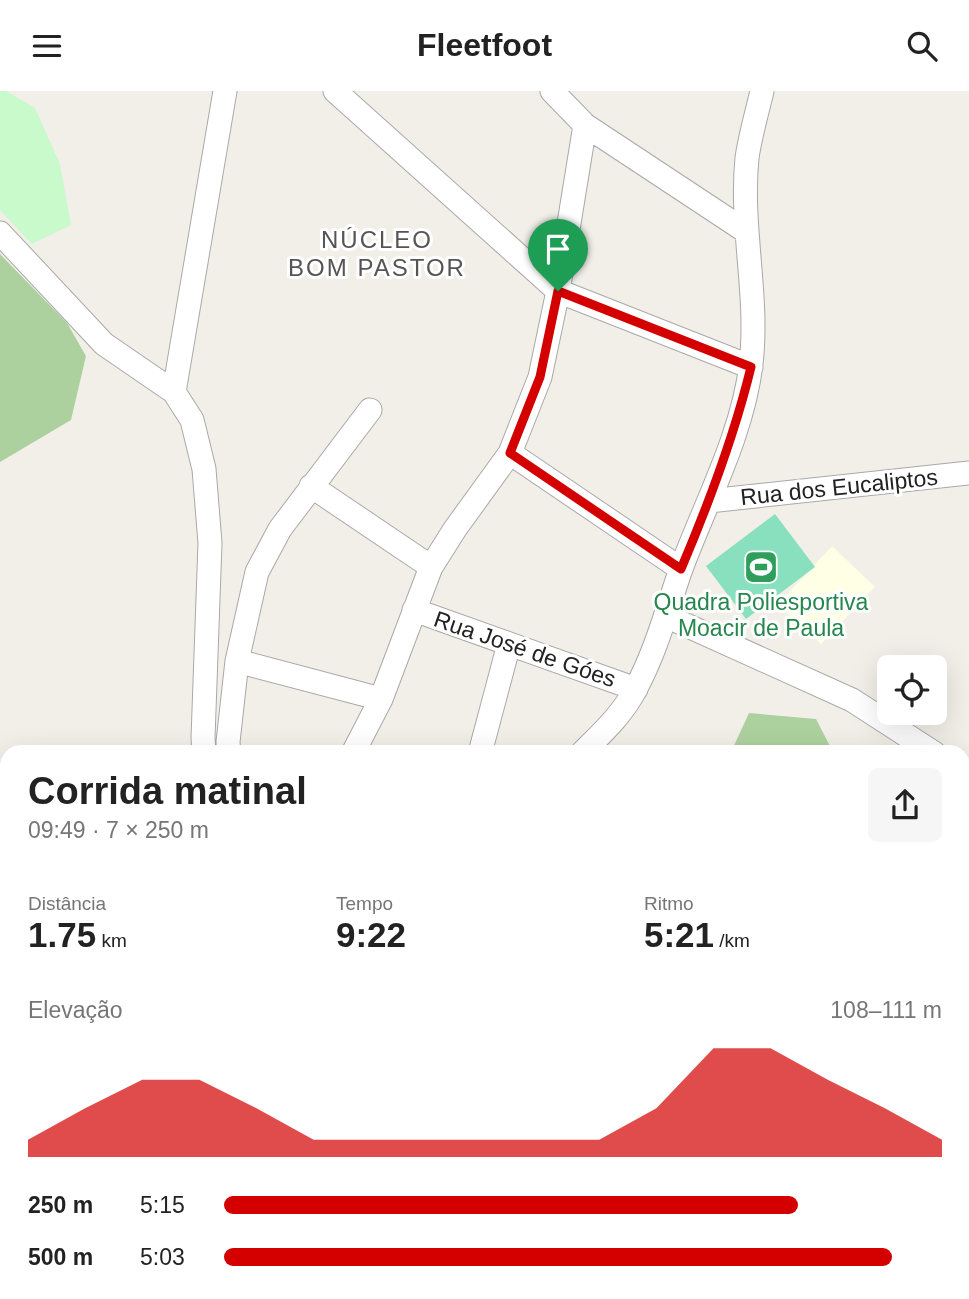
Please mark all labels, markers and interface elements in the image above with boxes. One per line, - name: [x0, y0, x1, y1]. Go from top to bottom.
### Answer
- icon: menu: [28, 27, 66, 65]
- text: Fleetfoot: [417, 27, 552, 63]
- icon: search: [903, 27, 941, 65]
- pin: [528, 219, 588, 291]
- district label: NÚCLEO BOM PASTOR: [288, 226, 466, 281]
- icon: arrive: [539, 230, 577, 268]
- street label: Rua dos Eucaliptos: [739, 464, 939, 510]
- sports icon: Quadra Poliesportiva Moacir de Paula: [742, 548, 780, 586]
- place label: Quadra Poliesportiva Moacir de Paula: [654, 589, 869, 641]
- street label: Rua José de Góes: [431, 606, 619, 692]
- map controls: [877, 655, 947, 725]
- button: locate: [877, 655, 947, 725]
- button: share: [868, 768, 942, 842]
- text: Corrida matinal: [28, 770, 307, 812]
- text: 09:49 · 7 × 250 m: [28, 817, 209, 843]
- text: Distância: [28, 893, 106, 914]
- text: Tempo: [336, 893, 393, 914]
- text: Ritmo: [644, 893, 694, 914]
- text: 1.75: [28, 915, 96, 954]
- text: 9:22: [336, 915, 406, 954]
- text: 5:21: [644, 915, 714, 954]
- text: km: [96, 930, 127, 951]
- text: /km: [714, 930, 750, 951]
- text: Elevação: [28, 997, 123, 1023]
- text: 108–111 m: [830, 997, 942, 1023]
- text: 250 m: [28, 1192, 93, 1218]
- text: 5:15: [140, 1192, 185, 1218]
- text: 500 m: [28, 1244, 93, 1270]
- text: 5:03: [140, 1244, 185, 1270]

